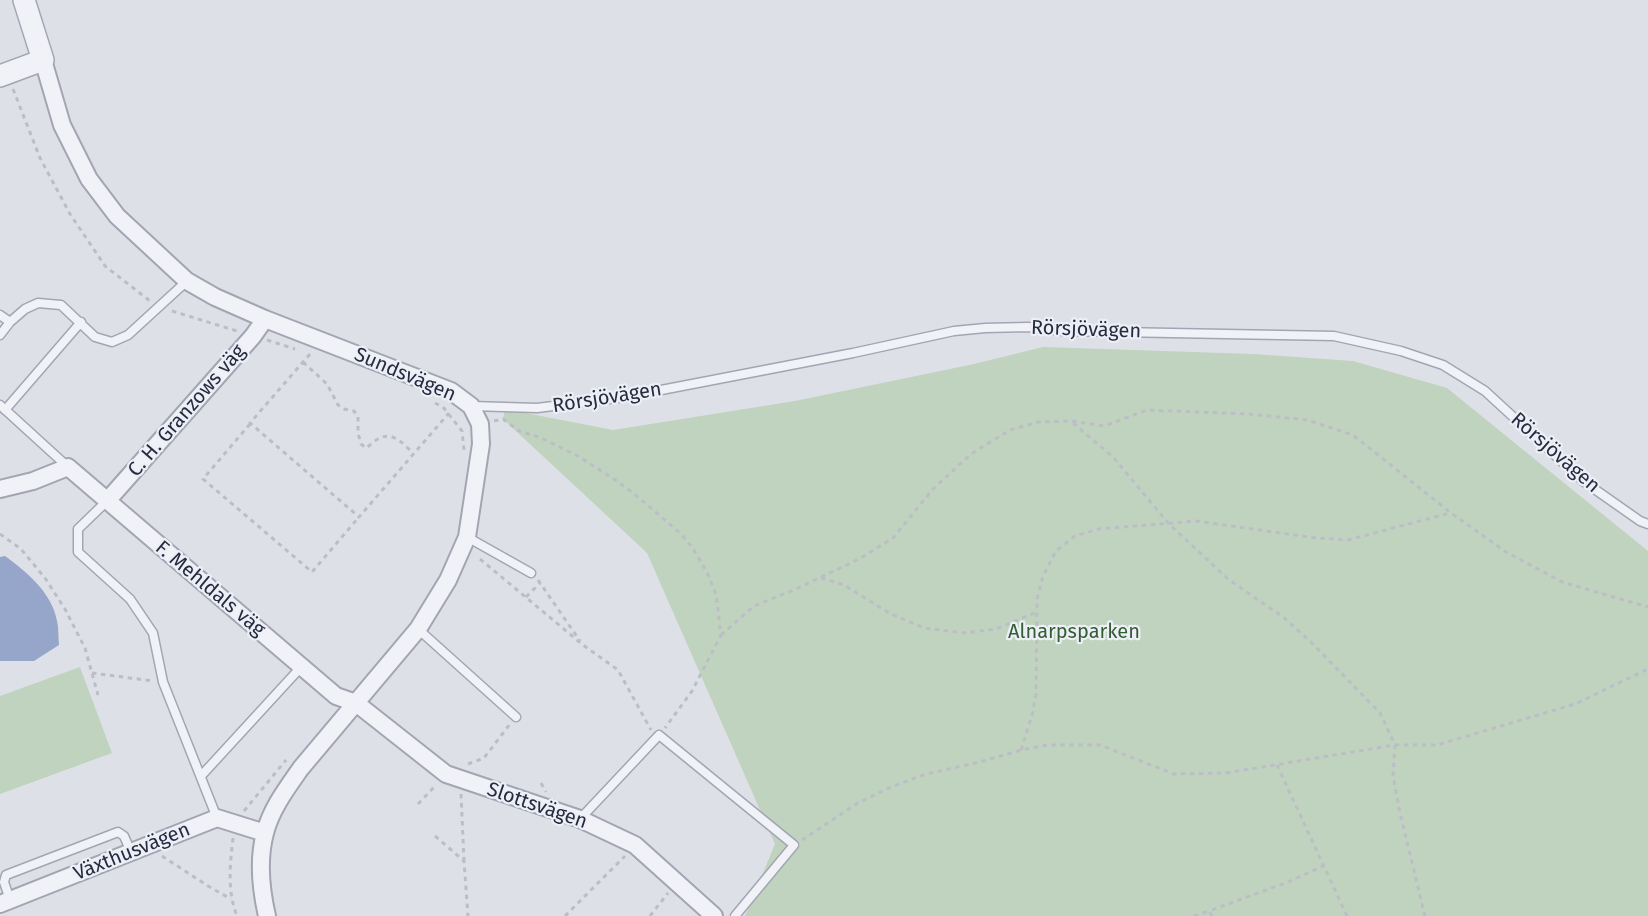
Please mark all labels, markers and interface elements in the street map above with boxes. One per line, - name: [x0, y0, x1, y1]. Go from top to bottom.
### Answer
- street label: Rörsjövägen: [1030, 316, 1142, 344]
- street label: C. H. Granzows väg: [123, 340, 251, 482]
- street label: Sundsvägen: [351, 343, 459, 407]
- street label: Rörsjövägen: [551, 378, 663, 418]
- street label: Rörsjövägen: [1505, 408, 1605, 498]
- street label: F. Mehldals väg: [150, 536, 270, 642]
- park label: Alnarpsparken: [1008, 620, 1140, 644]
- street label: Slottsvägen: [484, 778, 590, 834]
- street label: Växthusvägen: [70, 818, 194, 886]

